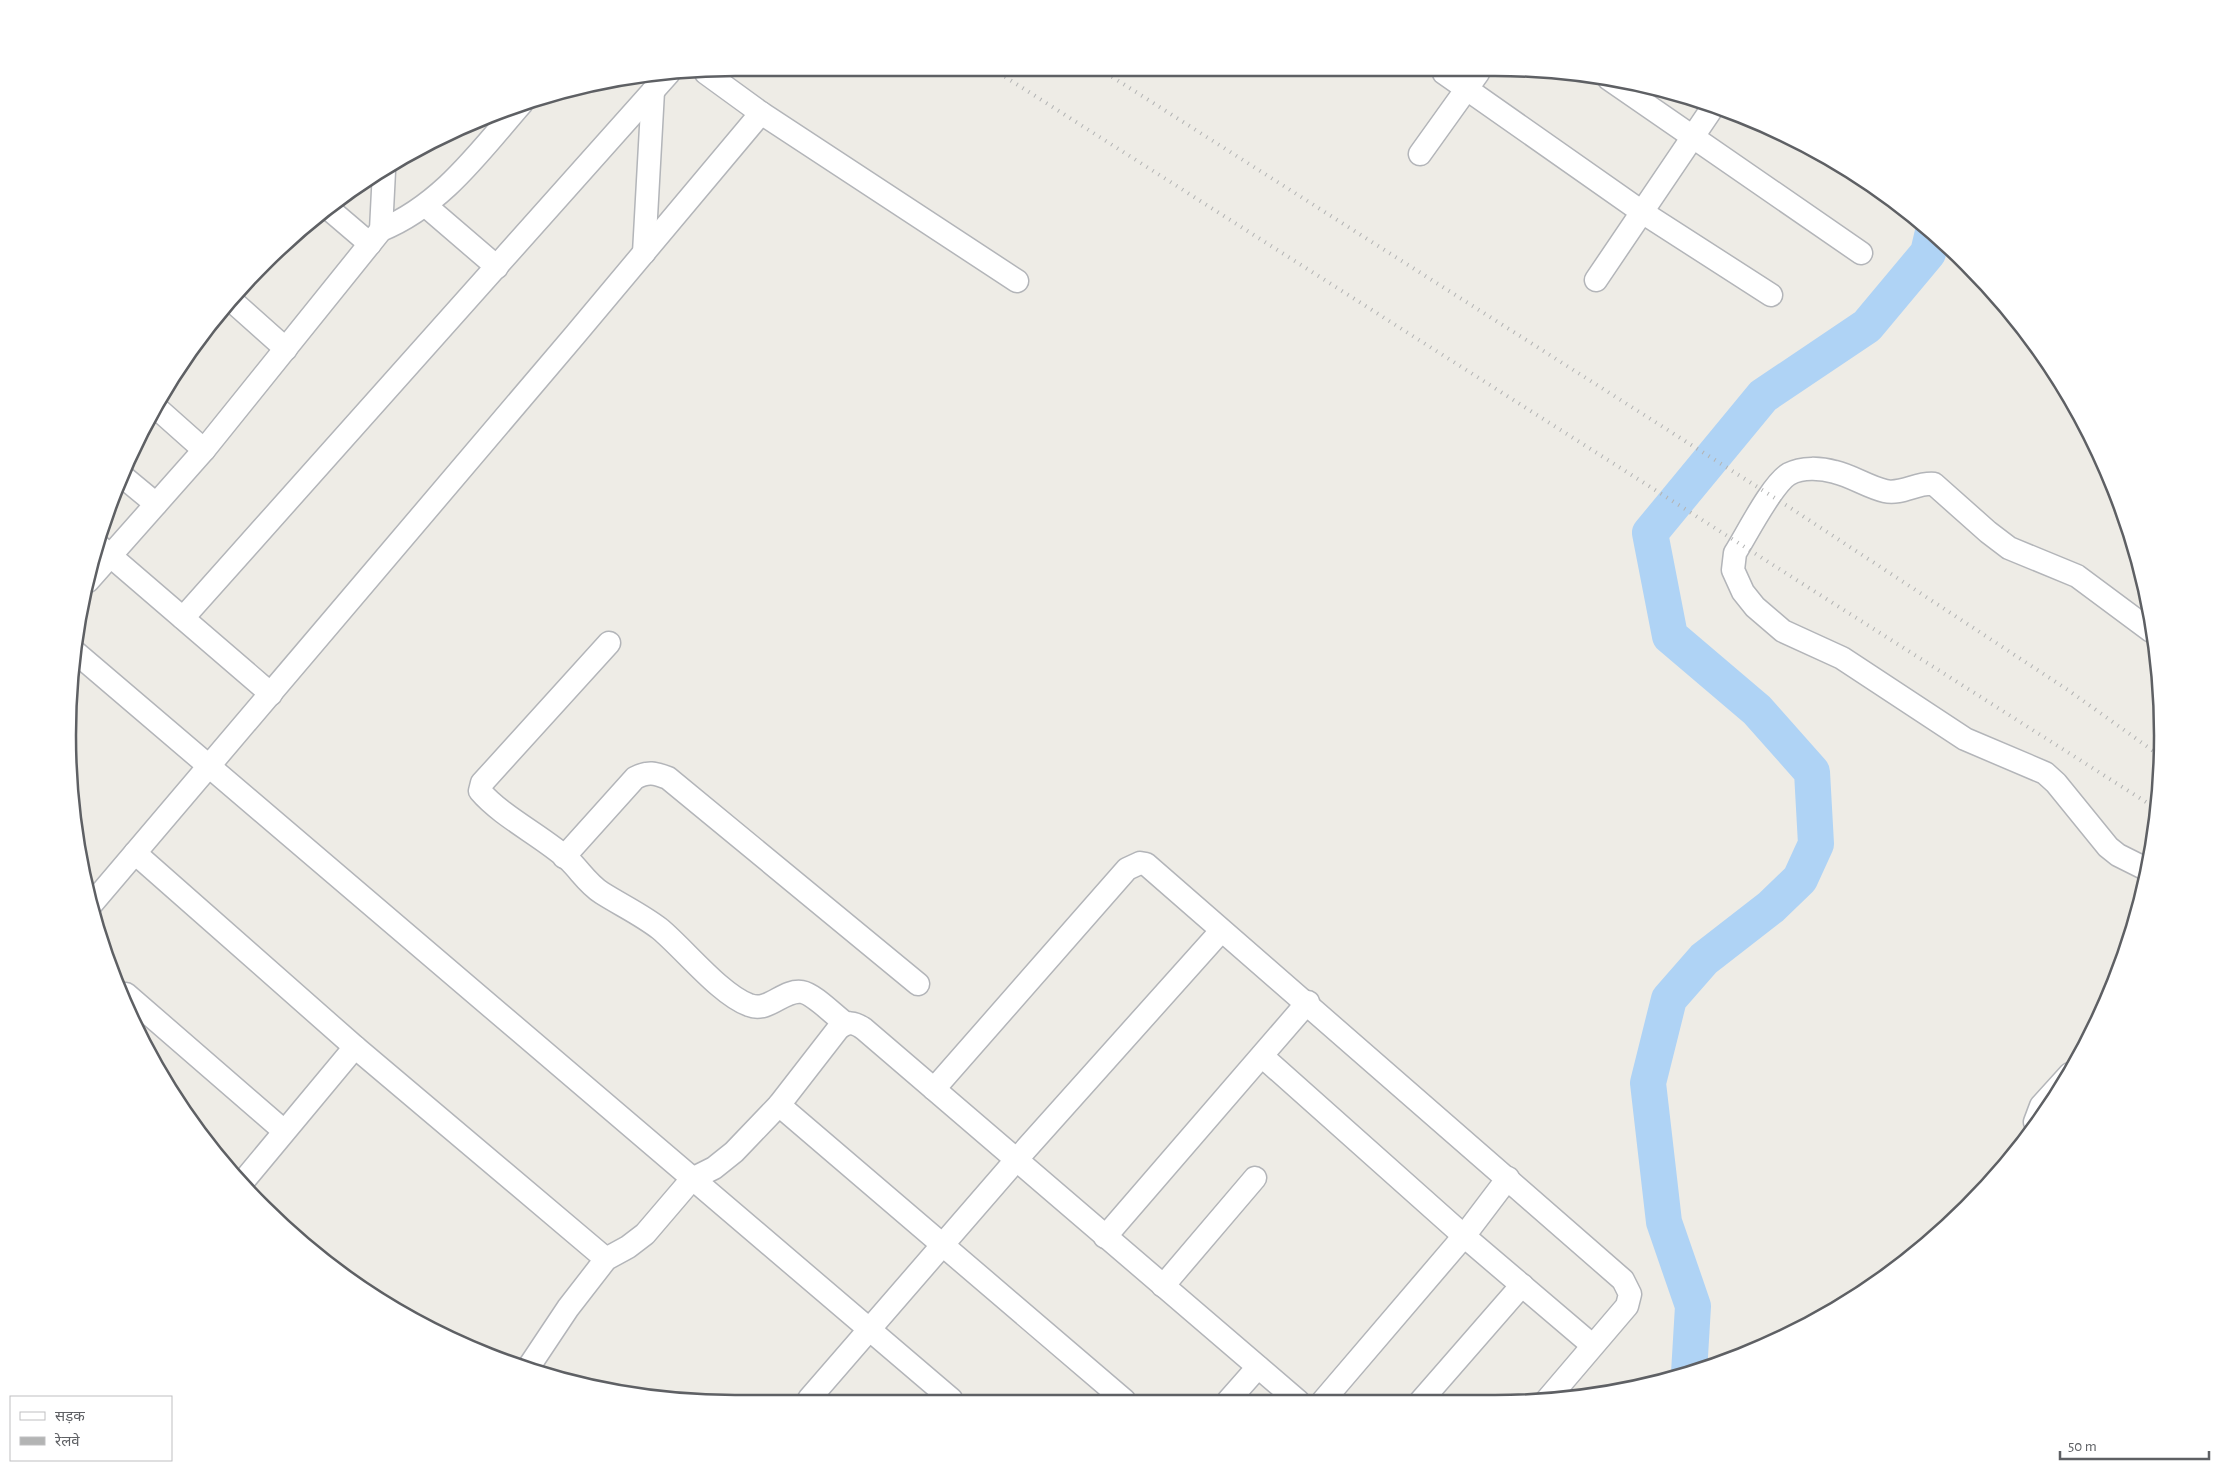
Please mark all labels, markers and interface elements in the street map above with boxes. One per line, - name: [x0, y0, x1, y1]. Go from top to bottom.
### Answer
- legend: [10, 1396, 172, 1461]
- text: सड़क: [55, 1409, 85, 1424]
- scale bar: [2060, 1428, 2209, 1460]
- text: रेलवे: [54, 1432, 80, 1449]
- text: 50 m: [2068, 1439, 2097, 1454]

